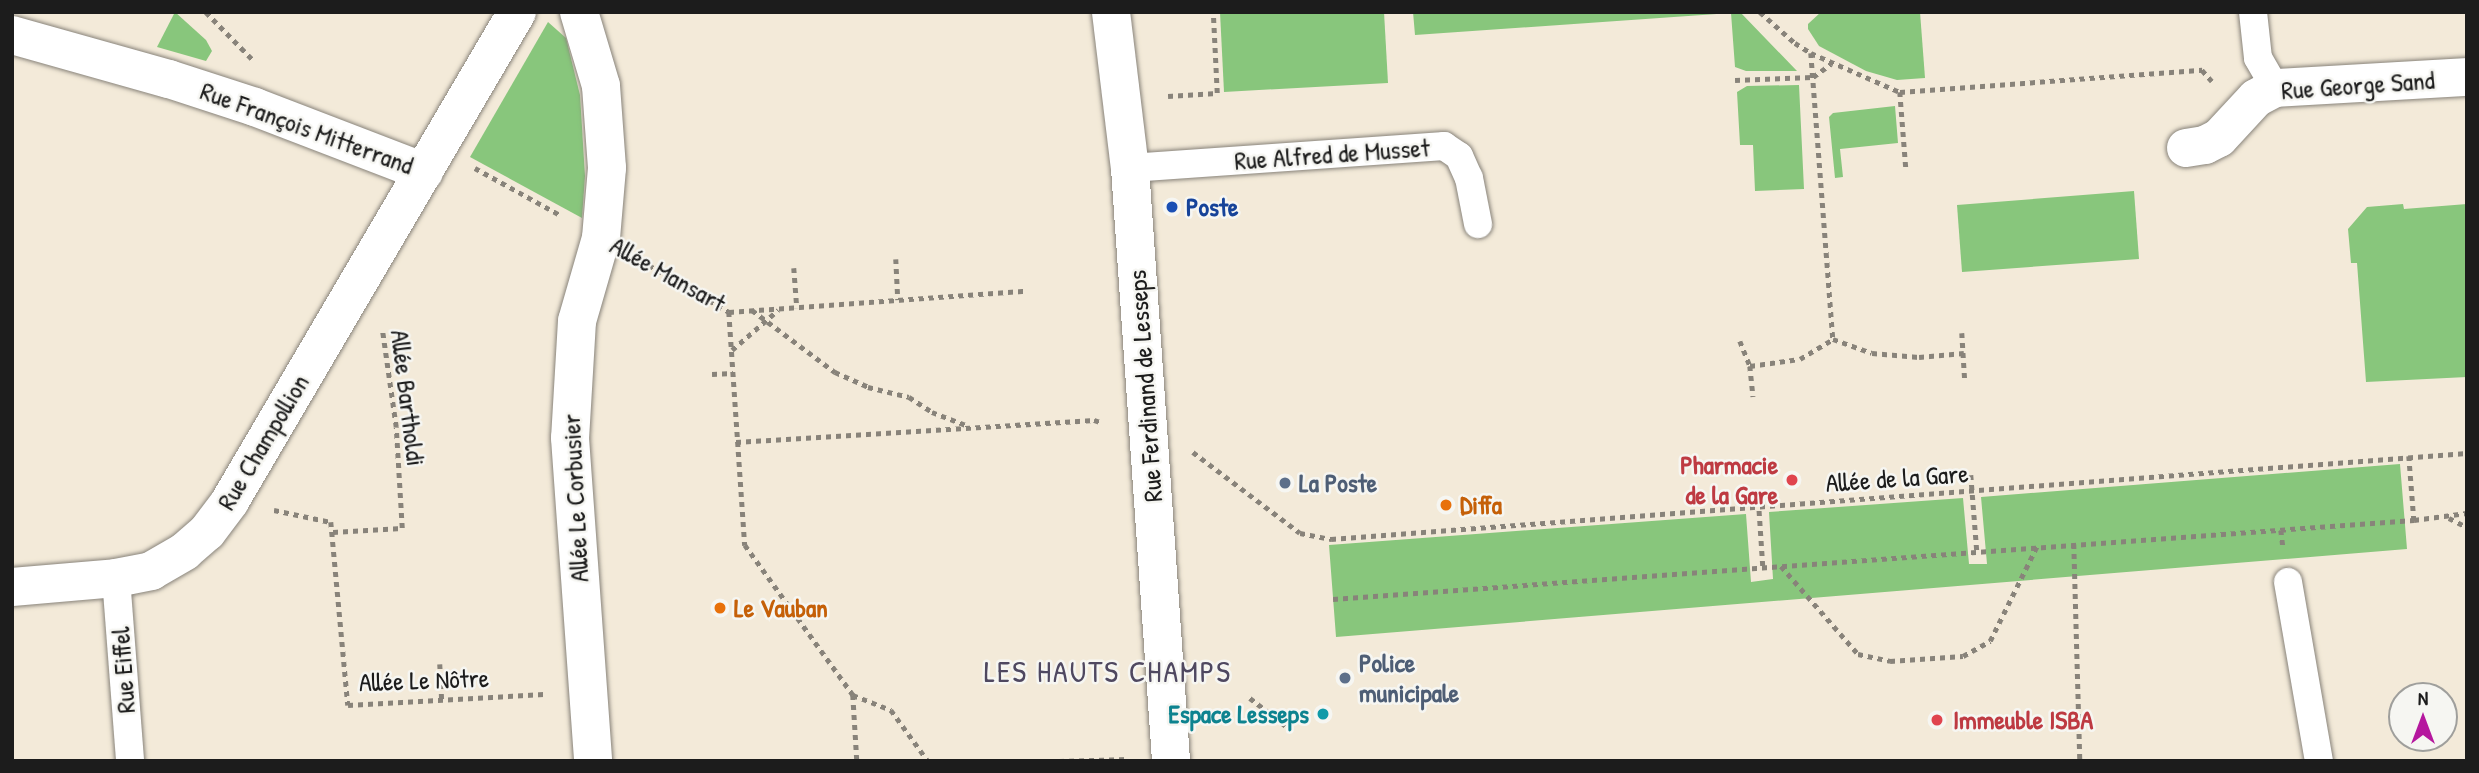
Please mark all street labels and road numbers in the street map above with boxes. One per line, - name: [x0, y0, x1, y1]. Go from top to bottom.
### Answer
- street label: Rue George Sand: [2280, 64, 2436, 106]
- street label: Rue François Mitterrand: [196, 75, 418, 181]
- street label: Rue Alfred de Musset: [1233, 132, 1431, 176]
- street label: Allée Mansart: [605, 230, 731, 318]
- street label: Rue Ferdinand de Lesseps: [1121, 269, 1169, 503]
- street label: Allée Bartholdi: [384, 328, 432, 468]
- street label: Rue Champollion: [210, 369, 316, 515]
- street label: Allée Le Corbusier: [555, 413, 595, 583]
- street label: Allée de la Gare: [1825, 457, 1969, 499]
- street label: Rue Eiffel: [104, 626, 142, 714]
- street label: Allée Le Nôtre: [358, 662, 490, 698]

